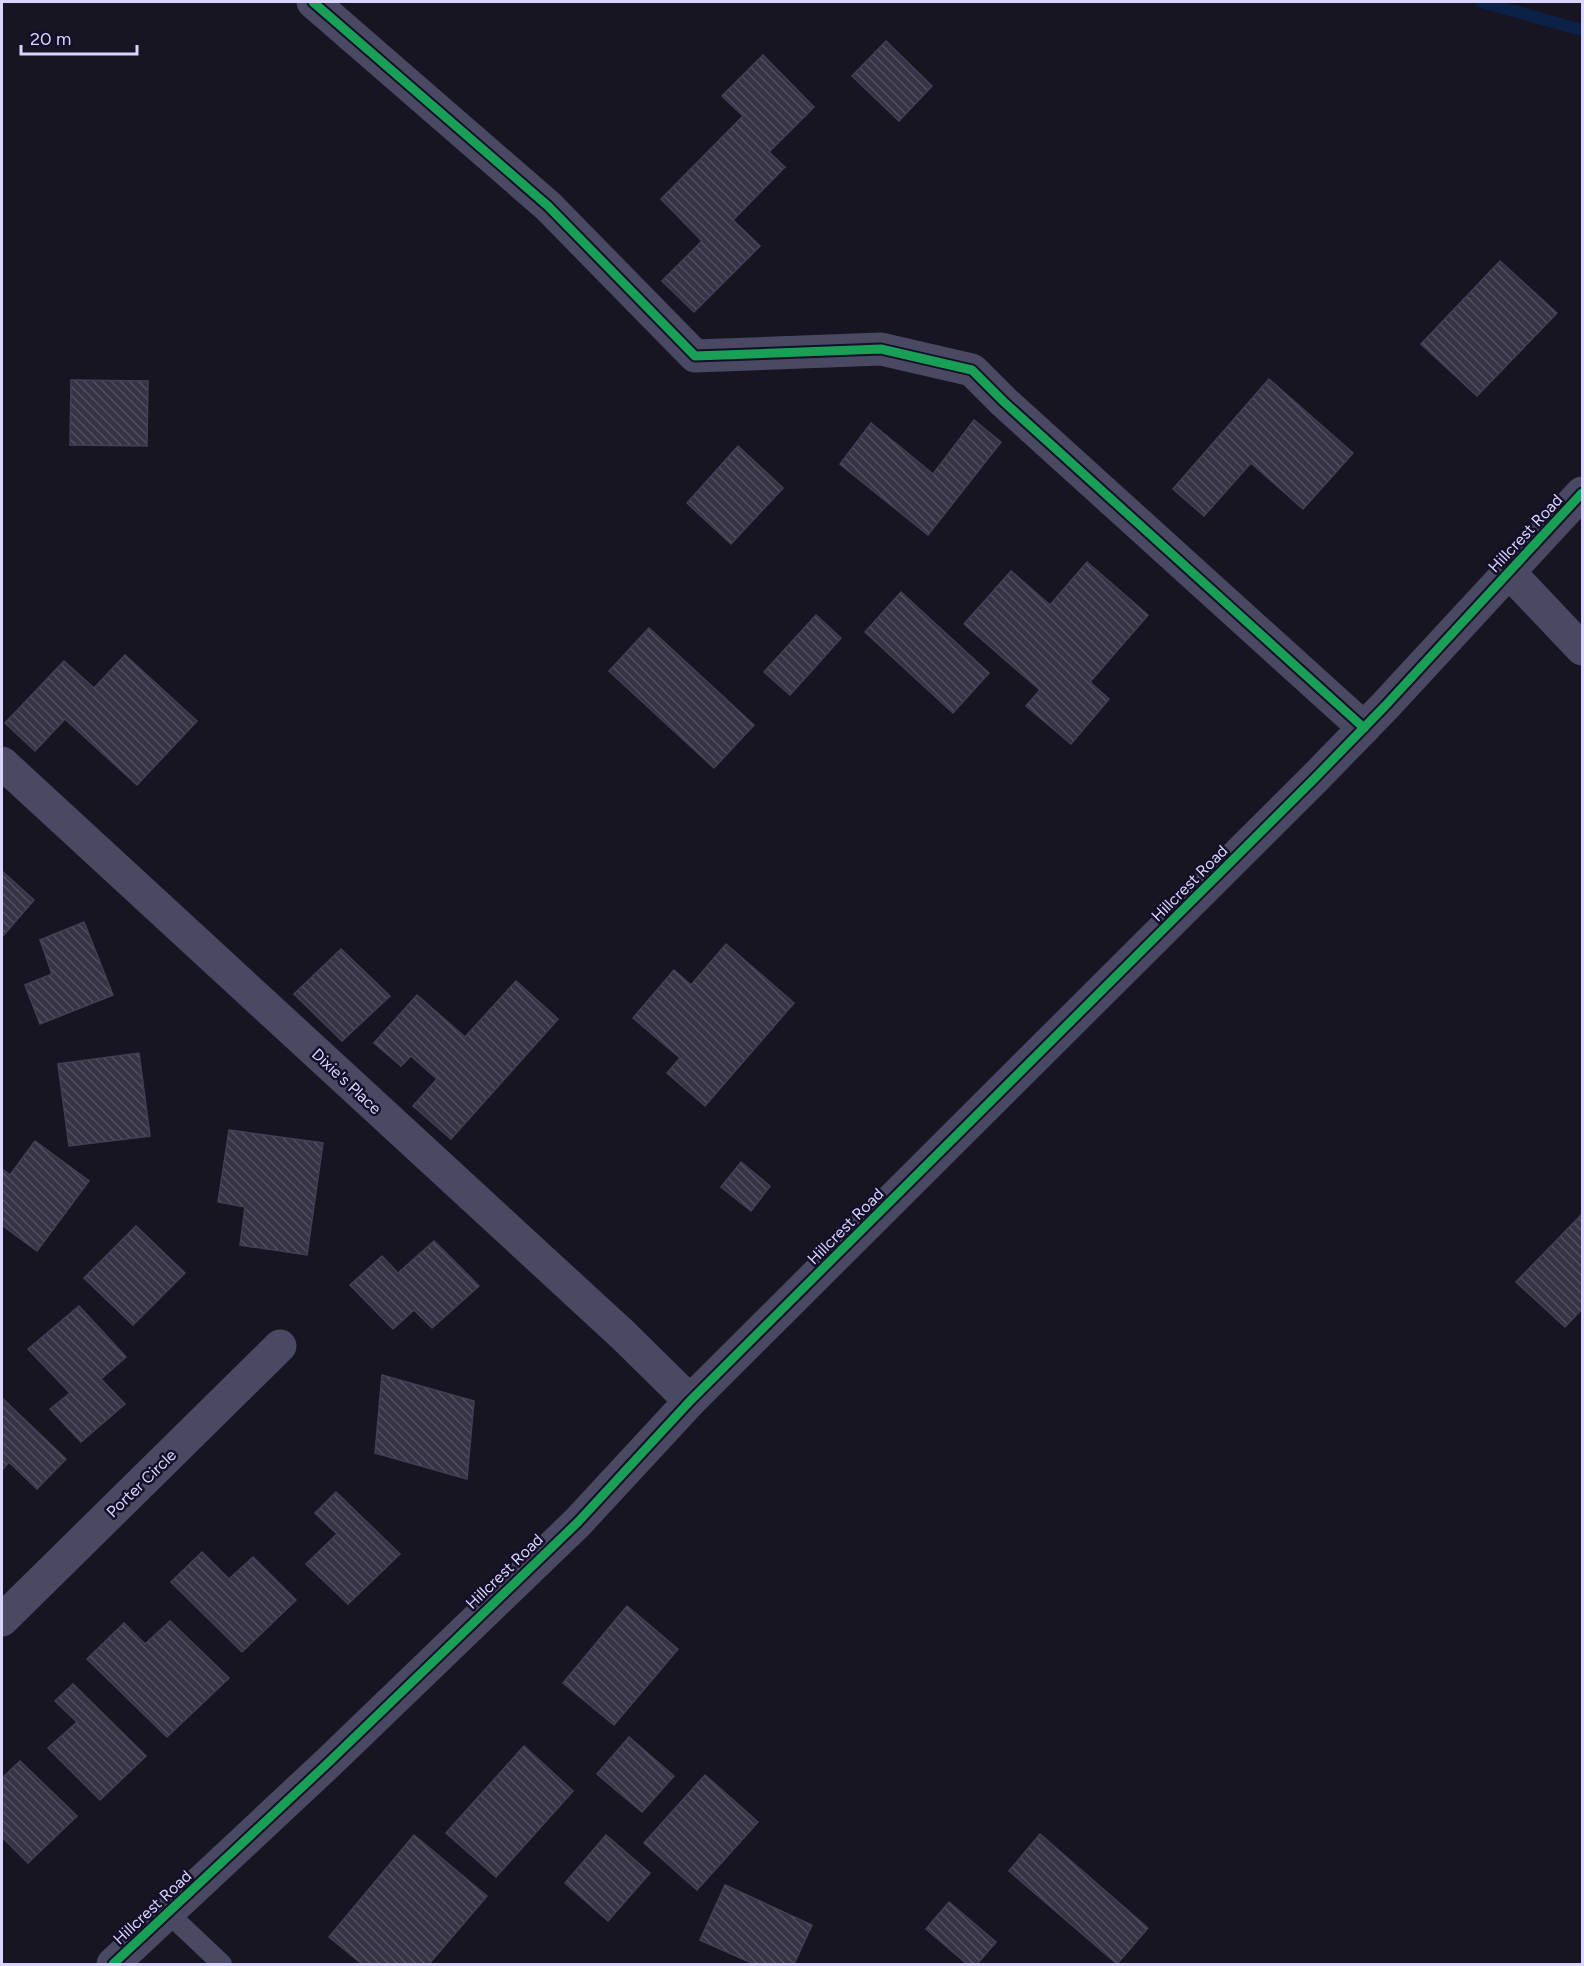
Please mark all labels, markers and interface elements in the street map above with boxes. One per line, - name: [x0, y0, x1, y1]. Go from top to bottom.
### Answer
- scale bar: [21, 18, 136, 56]
- text: 20 m: [30, 28, 71, 50]
- street label: Hillcrest Road: [1484, 490, 1566, 576]
- street label: Hillcrest Road: [1147, 841, 1231, 925]
- street label: Dixie's Place: [308, 1045, 385, 1118]
- street label: Hillcrest Road: [803, 1184, 887, 1268]
- street label: Porter Circle: [103, 1445, 180, 1521]
- street label: Hillcrest Road: [462, 1530, 547, 1613]
- street label: Hillcrest Road: [109, 1866, 195, 1948]

